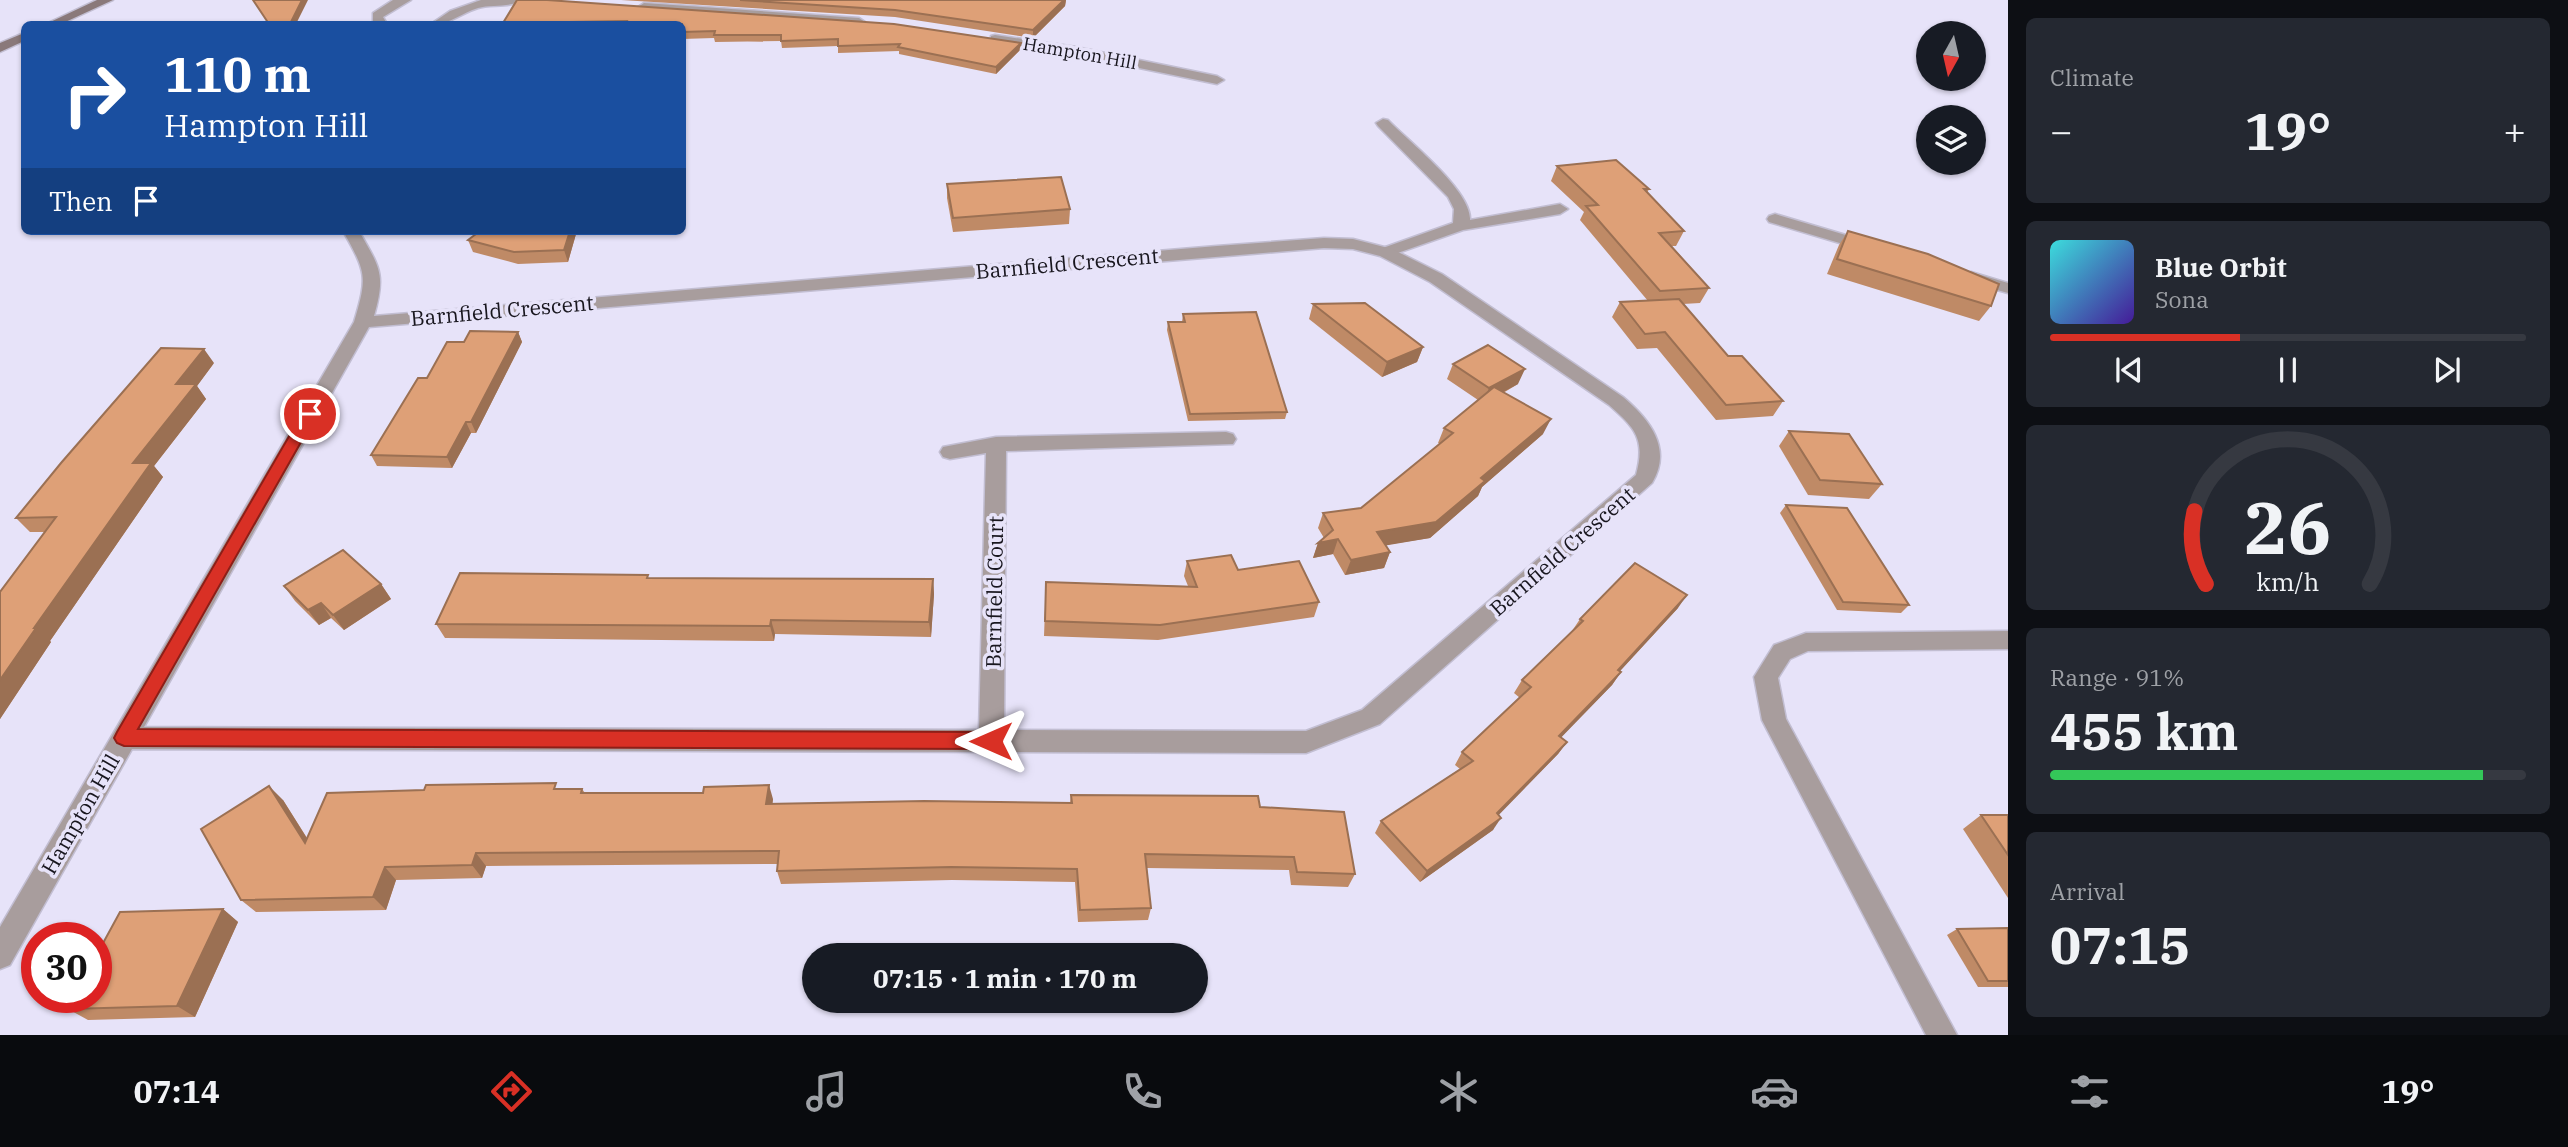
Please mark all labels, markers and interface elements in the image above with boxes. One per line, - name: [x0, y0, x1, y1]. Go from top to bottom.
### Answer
- north arrow: [1916, 21, 1986, 91]
- map controls: [1916, 21, 1986, 175]
- street label: Hampton Hill: [1021, 32, 1139, 74]
- text: 110 m: [164, 42, 311, 105]
- icon: right: [49, 49, 140, 140]
- text: Climate: [2050, 62, 2134, 92]
- text: 19°: [2245, 97, 2331, 164]
- text: Hampton Hill: [164, 104, 368, 146]
- button: layers: [1916, 105, 1986, 175]
- text: −: [2050, 106, 2073, 155]
- text: +: [2503, 106, 2526, 155]
- icon: arrive: [127, 182, 165, 220]
- text: Then: [49, 184, 113, 218]
- street label: Barnfield Crescent: [974, 241, 1160, 285]
- text: Blue Orbit: [2155, 250, 2287, 284]
- text: Sona: [2155, 284, 2209, 314]
- street label: Barnfield Crescent: [409, 288, 595, 332]
- icon: previous: [2110, 351, 2148, 389]
- icon: pause: [2269, 351, 2307, 389]
- icon: next: [2428, 351, 2466, 389]
- pin: [280, 384, 340, 444]
- icon: arrive: [291, 395, 329, 433]
- text: 26: [2244, 479, 2332, 574]
- street label: Barnfield Crescent: [1484, 480, 1640, 622]
- street label: Barnfield Court: [979, 516, 1009, 668]
- text: km/h: [2256, 564, 2320, 597]
- text: Range · 91%: [2050, 662, 2184, 692]
- text: 455 km: [2050, 697, 2239, 764]
- position arrow: [954, 704, 1028, 778]
- street label: Hampton Hill: [34, 749, 126, 879]
- text: Arrival: [2050, 876, 2125, 906]
- text: 07:15: [2050, 911, 2191, 978]
- speed limit sign: 30: [21, 922, 112, 1013]
- text: 07:15 · 1 min · 170 m: [873, 961, 1137, 995]
- icon: directions: [487, 1067, 536, 1116]
- icon: music: [802, 1067, 851, 1116]
- icon: phone: [1118, 1067, 1167, 1116]
- icon: climate: [1434, 1067, 1483, 1116]
- icon: car: [1750, 1067, 1799, 1116]
- icon: filters: [2065, 1067, 2114, 1116]
- text: 07:14: [133, 1070, 220, 1112]
- text: 19°: [2381, 1070, 2435, 1112]

